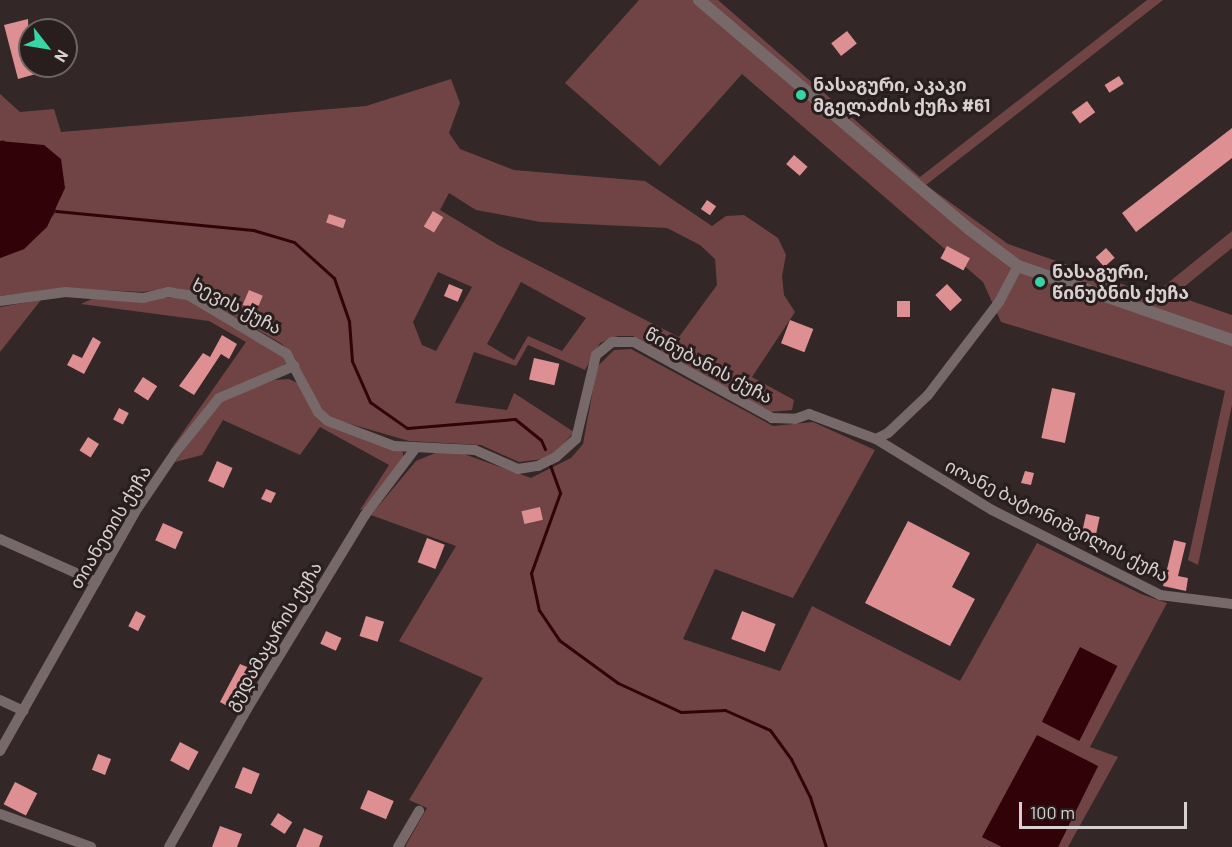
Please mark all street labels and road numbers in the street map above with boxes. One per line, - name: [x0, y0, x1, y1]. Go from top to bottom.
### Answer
- street label: ხევის ქუჩა: [188, 273, 286, 339]
- street label: წინუბანის ქუჩა: [642, 322, 776, 408]
- street label: იოანე ბატონიშვილის ქუჩა: [942, 454, 1172, 586]
- street label: თიანეთის ქუჩა: [65, 461, 155, 593]
- street label: გუდამაყარის ქუჩა: [220, 558, 326, 714]

